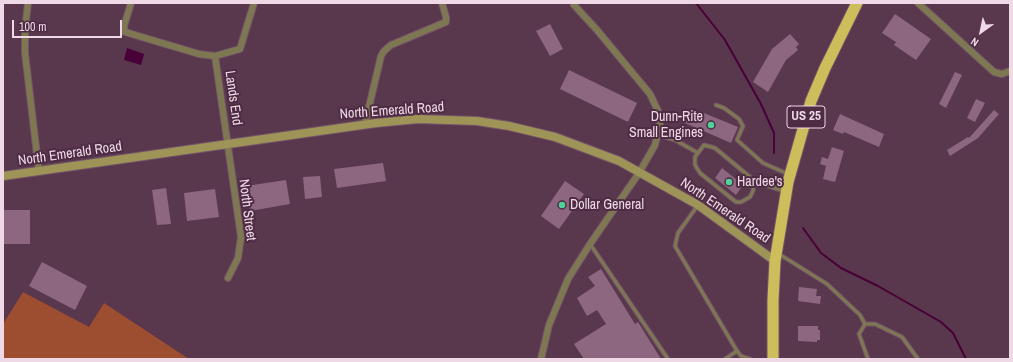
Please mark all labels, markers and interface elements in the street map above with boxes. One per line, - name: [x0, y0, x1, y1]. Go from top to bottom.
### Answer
- scale bar: [14, 12, 124, 38]
- north arrow: [961, 12, 1001, 52]
- text: 100 m: [19, 19, 46, 35]
- text: N: [968, 34, 981, 50]
- street label: Lands End: [221, 70, 245, 126]
- street label: North Emerald Road: [339, 99, 445, 123]
- road number: US 25: [787, 106, 825, 128]
- place label: Dunn-Rite Small Engines: [629, 109, 703, 142]
- marker: Dunn-Rite Small Engines: [706, 120, 716, 130]
- street label: North Emerald Road: [17, 138, 123, 170]
- place label: Hardee's: [737, 174, 783, 190]
- street label: North Emerald Road: [677, 175, 773, 247]
- marker: Hardee's: [724, 177, 734, 187]
- street label: North Street: [235, 178, 259, 242]
- place label: Dollar General: [570, 197, 644, 213]
- marker: Dollar General: [557, 200, 567, 210]

